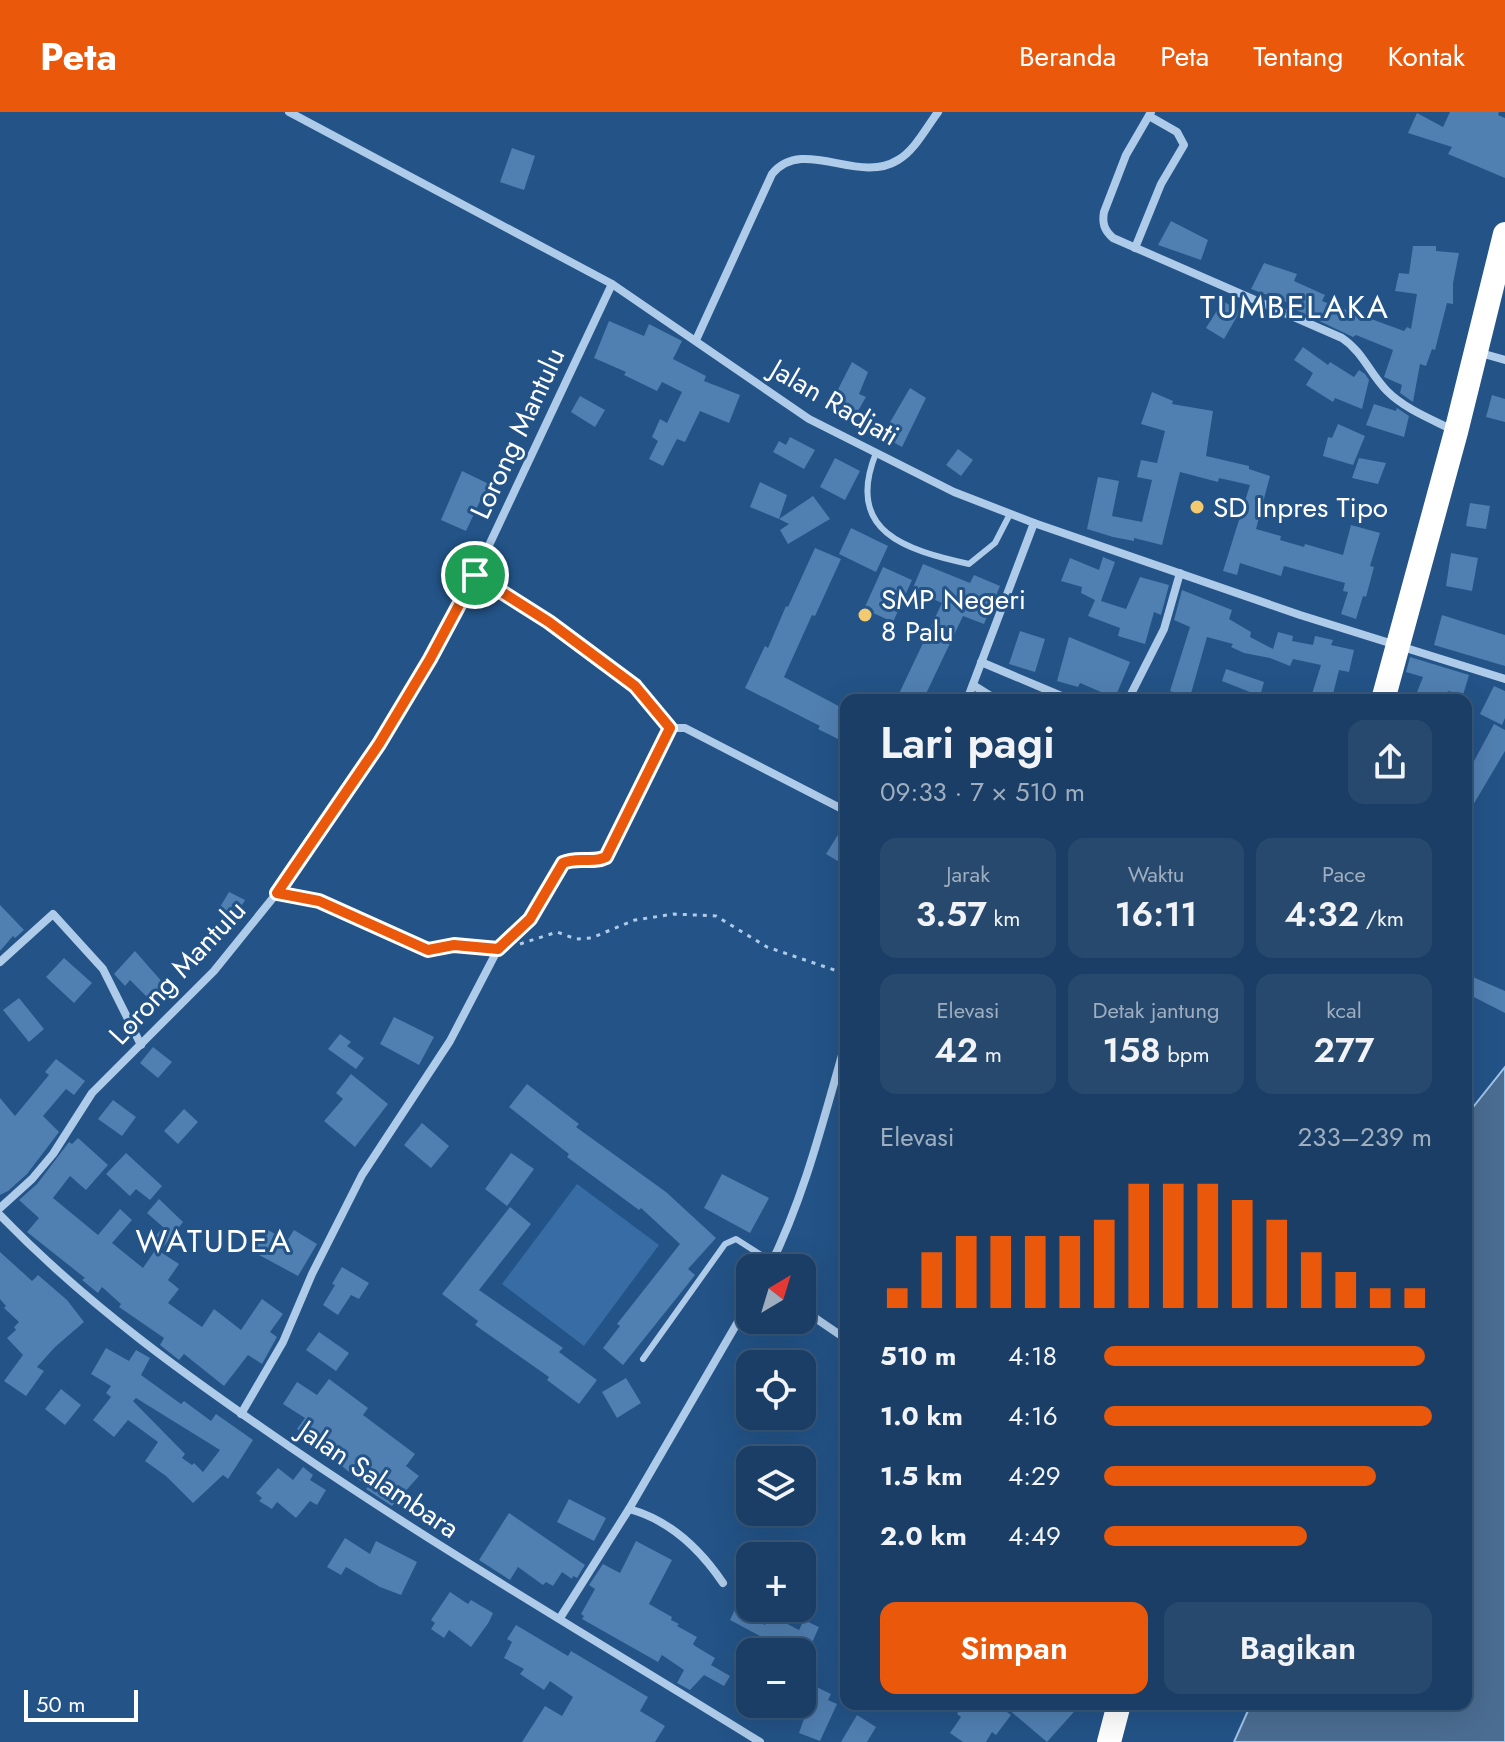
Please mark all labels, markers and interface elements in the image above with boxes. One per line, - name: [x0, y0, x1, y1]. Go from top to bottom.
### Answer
- text: Peta: [40, 29, 117, 84]
- text: Beranda: [1019, 36, 1116, 77]
- text: Peta: [1160, 36, 1209, 77]
- text: Tentang: [1253, 36, 1344, 77]
- text: Kontak: [1388, 36, 1465, 77]
- district label: TUMBELAKA: [1200, 284, 1390, 330]
- street label: Lorong Mantulu: [460, 341, 575, 526]
- street label: Jalan Radjati: [759, 347, 907, 456]
- place label: SD Inpres Tipo: [1213, 487, 1388, 528]
- marker: SD Inpres Tipo: [1188, 498, 1206, 516]
- pin: [441, 541, 509, 609]
- icon: arrive: [453, 553, 497, 597]
- place label: SMP Negeri 8 Palu: [881, 579, 1026, 652]
- marker: SMP Negeri 8 Palu: [856, 606, 874, 624]
- text: Lari pagi: [880, 711, 1055, 775]
- button: share: [1348, 720, 1432, 804]
- text: 09:33 · 7 × 510 m: [880, 773, 1085, 811]
- text: Jarak: [946, 858, 990, 890]
- text: Waktu: [1128, 858, 1184, 890]
- text: Pace: [1322, 858, 1366, 890]
- text: 3.57: [916, 890, 987, 939]
- text: 16:11: [1115, 890, 1197, 939]
- text: 4:32: [1284, 890, 1359, 939]
- street label: Lorong Mantulu: [99, 891, 255, 1054]
- text: km: [987, 902, 1020, 934]
- text: /km: [1359, 902, 1404, 934]
- text: Elevasi: [936, 994, 1000, 1026]
- text: Detak jantung: [1093, 994, 1220, 1026]
- text: kcal: [1326, 994, 1362, 1026]
- text: 42: [934, 1026, 978, 1075]
- text: 158: [1102, 1026, 1161, 1075]
- text: 277: [1314, 1026, 1374, 1075]
- text: m: [978, 1038, 1002, 1070]
- text: bpm: [1161, 1038, 1210, 1070]
- text: Elevasi: [880, 1118, 954, 1156]
- text: 233–239 m: [1298, 1118, 1432, 1156]
- district label: WATUDEA: [136, 1218, 292, 1264]
- north arrow: [736, 1254, 816, 1334]
- map controls: [736, 1254, 816, 1718]
- text: 510 m: [880, 1337, 956, 1375]
- text: 4:18: [1008, 1337, 1057, 1375]
- button: locate: [736, 1350, 816, 1430]
- text: 1.0 km: [880, 1397, 963, 1435]
- text: 4:16: [1008, 1397, 1058, 1435]
- street label: Jalan Salambara: [287, 1408, 467, 1548]
- button: layers: [736, 1446, 816, 1526]
- text: 1.5 km: [880, 1457, 963, 1495]
- text: 4:29: [1008, 1457, 1061, 1495]
- text: 2.0 km: [880, 1517, 967, 1555]
- text: 4:49: [1008, 1517, 1061, 1555]
- button: +: [736, 1542, 816, 1622]
- button: Simpan: [880, 1602, 1148, 1694]
- button: Bagikan: [1164, 1602, 1432, 1694]
- button: −: [736, 1638, 816, 1718]
- scale bar: [24, 1686, 138, 1722]
- text: 50 m: [36, 1688, 85, 1720]

